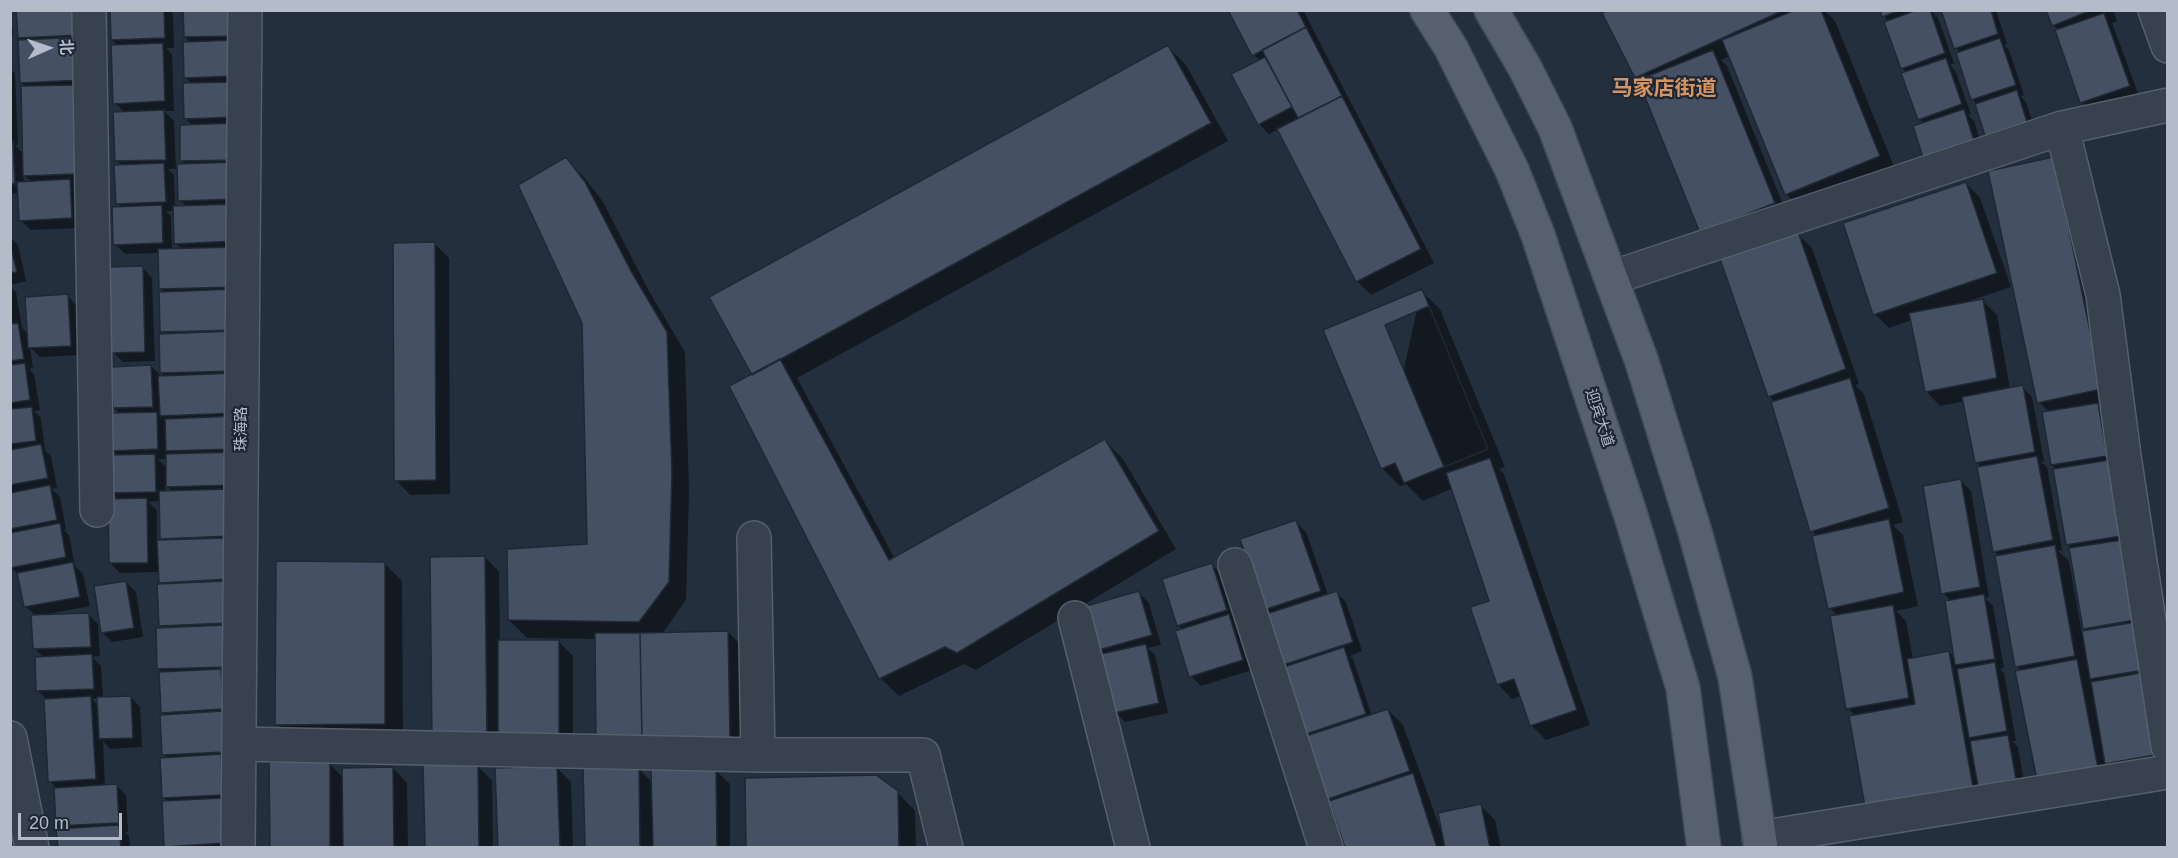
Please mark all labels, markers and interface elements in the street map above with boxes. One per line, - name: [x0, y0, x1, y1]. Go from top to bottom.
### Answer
- north arrow: [18, 18, 78, 78]
- text: 北: [58, 39, 75, 55]
- district label: 马家店街道: [1612, 76, 1716, 102]
- street label: 迎宾大道: [1581, 387, 1617, 449]
- street label: 珠海路: [233, 407, 251, 451]
- scale bar: [21, 801, 124, 839]
- text: 20 m: [29, 813, 69, 833]

